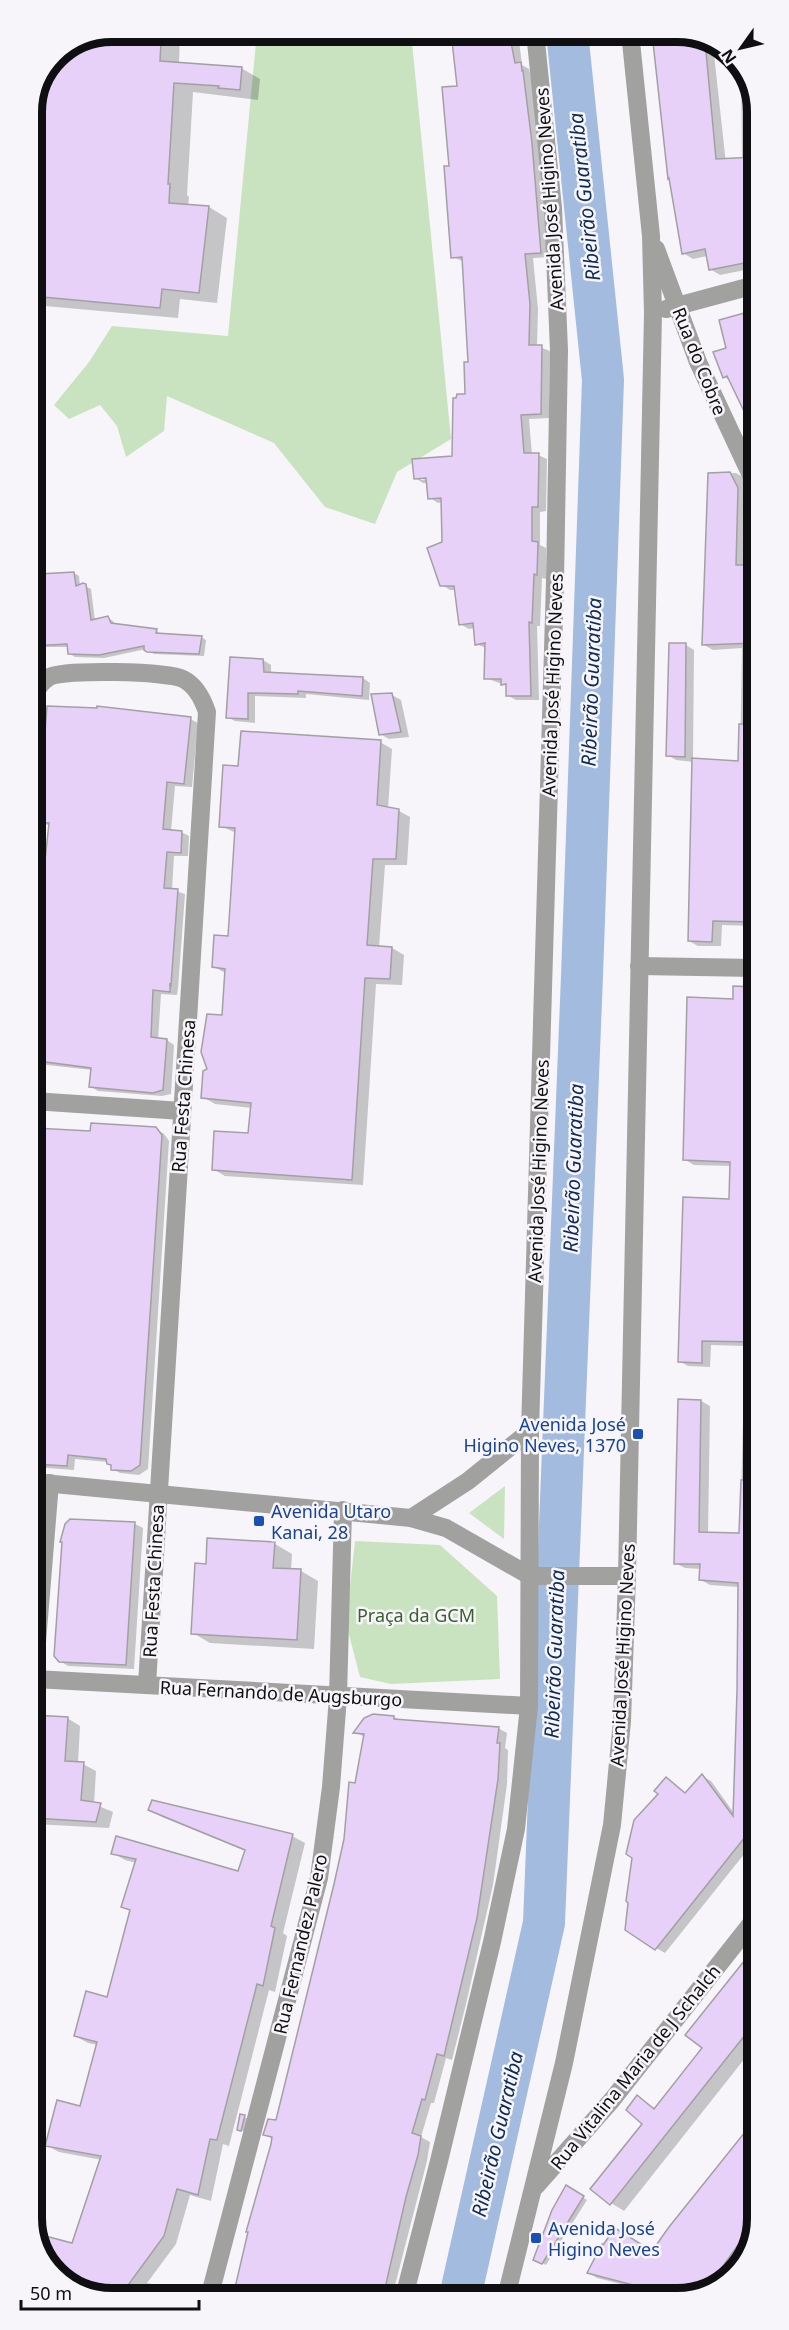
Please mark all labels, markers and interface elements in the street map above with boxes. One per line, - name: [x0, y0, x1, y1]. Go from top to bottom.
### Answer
- north arrow: [711, 18, 771, 78]
- text: N: [716, 45, 741, 68]
- street label: Avenida José Higino Neves: [529, 87, 569, 311]
- water label: Ribeirão Guaratiba: [562, 112, 606, 282]
- street label: Rua do Cobre: [667, 304, 733, 418]
- street label: Avenida José Higino Neves: [536, 573, 568, 797]
- water label: Ribeirão Guaratiba: [575, 597, 607, 767]
- street label: Rua Festa Chinesa: [166, 1019, 200, 1173]
- street label: Avenida José Higino Neves: [522, 1059, 554, 1283]
- water label: Ribeirão Guaratiba: [557, 1083, 589, 1253]
- place label: Avenida José Higino Neves, 1370: [464, 1412, 626, 1457]
- marker: Avenida José Higino Neves, 1370: [631, 1427, 645, 1441]
- place label: Avenida Utaro Kanai, 28: [271, 1499, 391, 1544]
- street label: Rua Festa Chinesa: [137, 1504, 169, 1658]
- marker: Avenida Utaro Kanai, 28: [252, 1514, 266, 1528]
- street label: Avenida José Higino Neves: [604, 1543, 640, 1767]
- water label: Ribeirão Guaratiba: [538, 1569, 570, 1739]
- park label: Praça da GCM: [357, 1603, 475, 1627]
- street label: Rua Fernando de Augsburgo: [159, 1675, 403, 1711]
- street label: Rua Fernandez Palero: [268, 1852, 332, 2036]
- street label: Rua Vitalina Maria de J Schalch: [545, 1959, 725, 2175]
- water label: Ribeirão Guaratiba: [465, 2049, 529, 2219]
- place label: Avenida José Higino Neves: [548, 2216, 660, 2261]
- marker: Avenida José Higino Neves: [529, 2231, 543, 2245]
- scale bar: [21, 2273, 200, 2311]
- text: 50 m: [30, 2281, 72, 2305]

